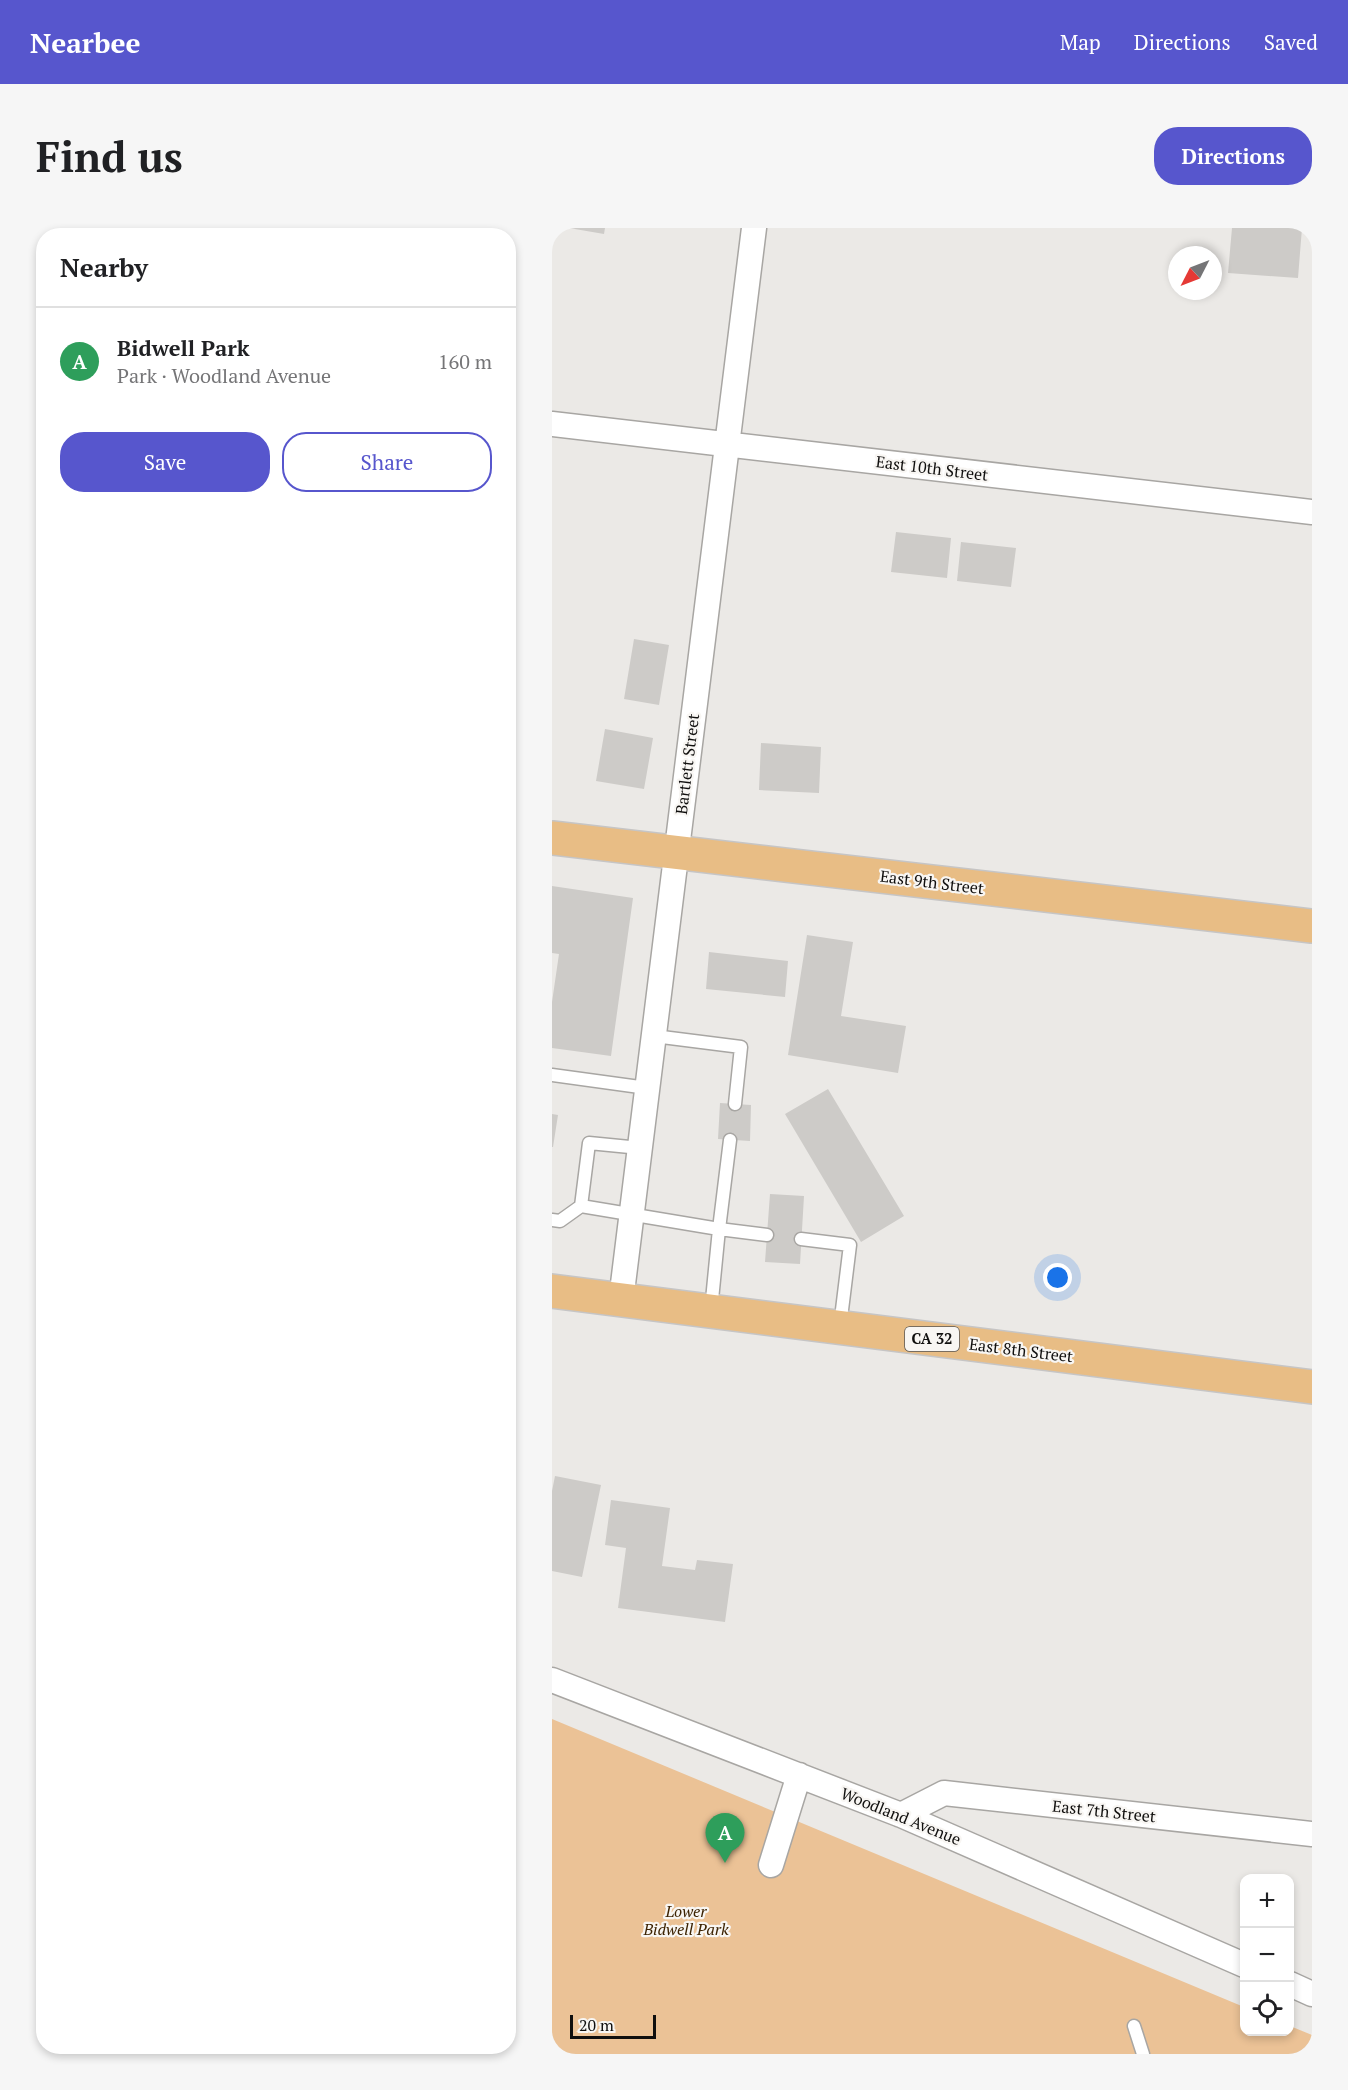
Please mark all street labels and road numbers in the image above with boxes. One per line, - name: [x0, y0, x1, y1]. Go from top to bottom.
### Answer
- street label: East 10th Street: [875, 450, 990, 486]
- street label: Bartlett Street: [670, 712, 704, 816]
- street label: East 9th Street: [879, 865, 985, 899]
- road number: CA 32: [905, 1327, 959, 1351]
- street label: East 8th Street: [968, 1333, 1074, 1367]
- street label: Woodland Avenue: [838, 1782, 964, 1850]
- street label: East 7th Street: [1051, 1795, 1157, 1827]

